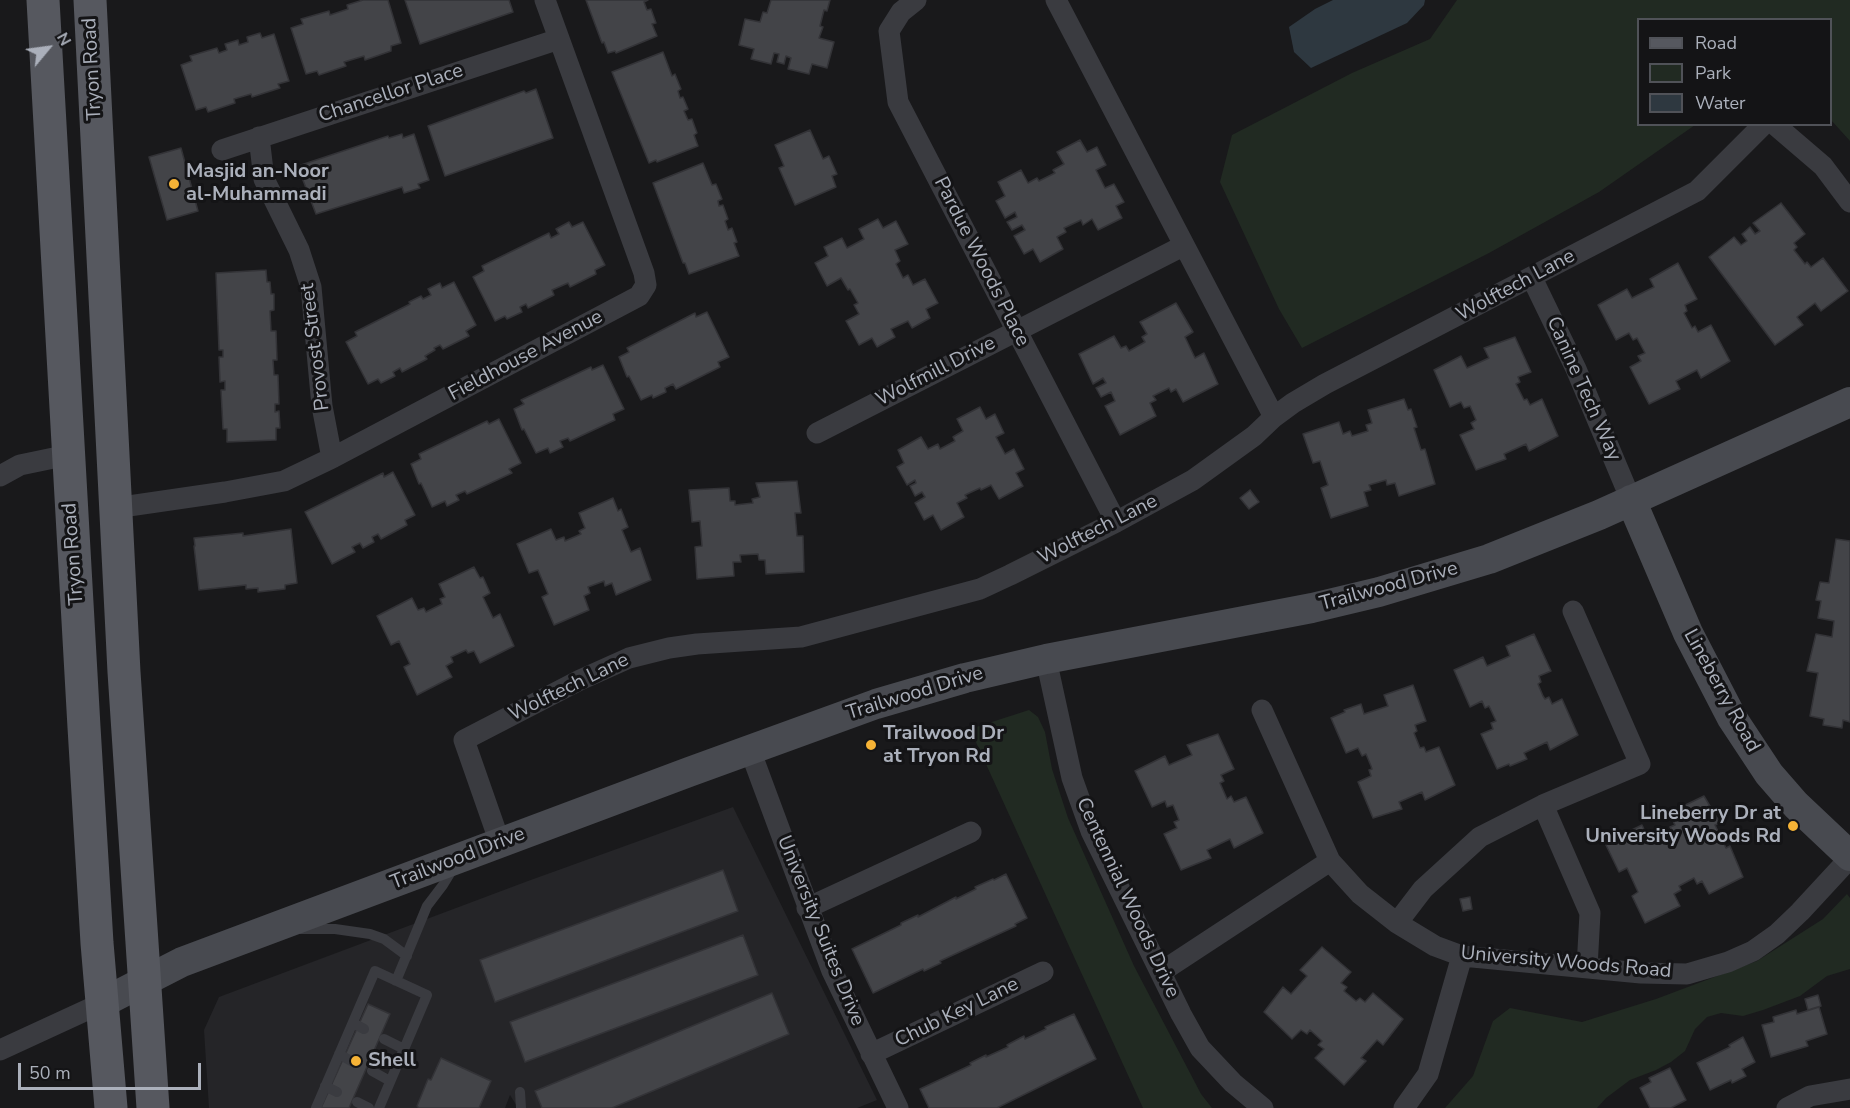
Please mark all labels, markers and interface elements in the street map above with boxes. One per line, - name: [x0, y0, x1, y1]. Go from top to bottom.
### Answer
- street label: Tryon Road: [78, 17, 108, 121]
- north arrow: [18, 18, 78, 78]
- legend: [1637, 18, 1832, 126]
- text: N: [51, 29, 76, 50]
- text: Road: [1695, 31, 1737, 55]
- street label: Chancellor Place: [316, 59, 466, 129]
- text: Park: [1695, 61, 1731, 85]
- text: Water: [1695, 91, 1746, 115]
- place label: Masjid an-Noor al-Muhammadi: [186, 160, 329, 207]
- street label: Pardue Woods Place: [928, 173, 1034, 351]
- marker: Masjid an-Noor al-Muhammadi: [167, 177, 181, 191]
- street label: Wolftech Lane: [1453, 245, 1579, 327]
- street label: Provost Street: [296, 282, 336, 412]
- street label: Fieldhouse Avenue: [445, 305, 607, 407]
- street label: Canine Tech Way: [1540, 313, 1626, 465]
- street label: Wolfmill Drive: [872, 332, 1000, 412]
- street label: Wolftech Lane: [1034, 490, 1162, 570]
- street label: Tryon Road: [58, 502, 90, 606]
- street label: Trailwood Drive: [1317, 557, 1461, 617]
- street label: Lineberry Road: [1677, 625, 1765, 757]
- street label: Wolftech Lane: [505, 649, 633, 727]
- street label: Trailwood Drive: [844, 662, 986, 726]
- place label: Trailwood Dr at Tryon Rd: [883, 722, 1004, 769]
- marker: Trailwood Dr at Tryon Rd: [864, 738, 878, 752]
- street label: Centennial Woods Drive: [1070, 794, 1184, 1002]
- place label: Lineberry Dr at University Woods Rd: [1585, 802, 1781, 849]
- marker: Lineberry Dr at University Woods Rd: [1786, 819, 1800, 833]
- street label: Trailwood Drive: [388, 822, 528, 896]
- street label: University Suites Drive: [771, 832, 869, 1030]
- street label: University Woods Road: [1460, 942, 1672, 984]
- street label: Chub Key Lane: [891, 973, 1023, 1053]
- place label: Shell: [368, 1049, 416, 1073]
- scale bar: [21, 1051, 204, 1089]
- marker: Shell: [349, 1054, 363, 1068]
- text: 50 m: [29, 1061, 71, 1085]

